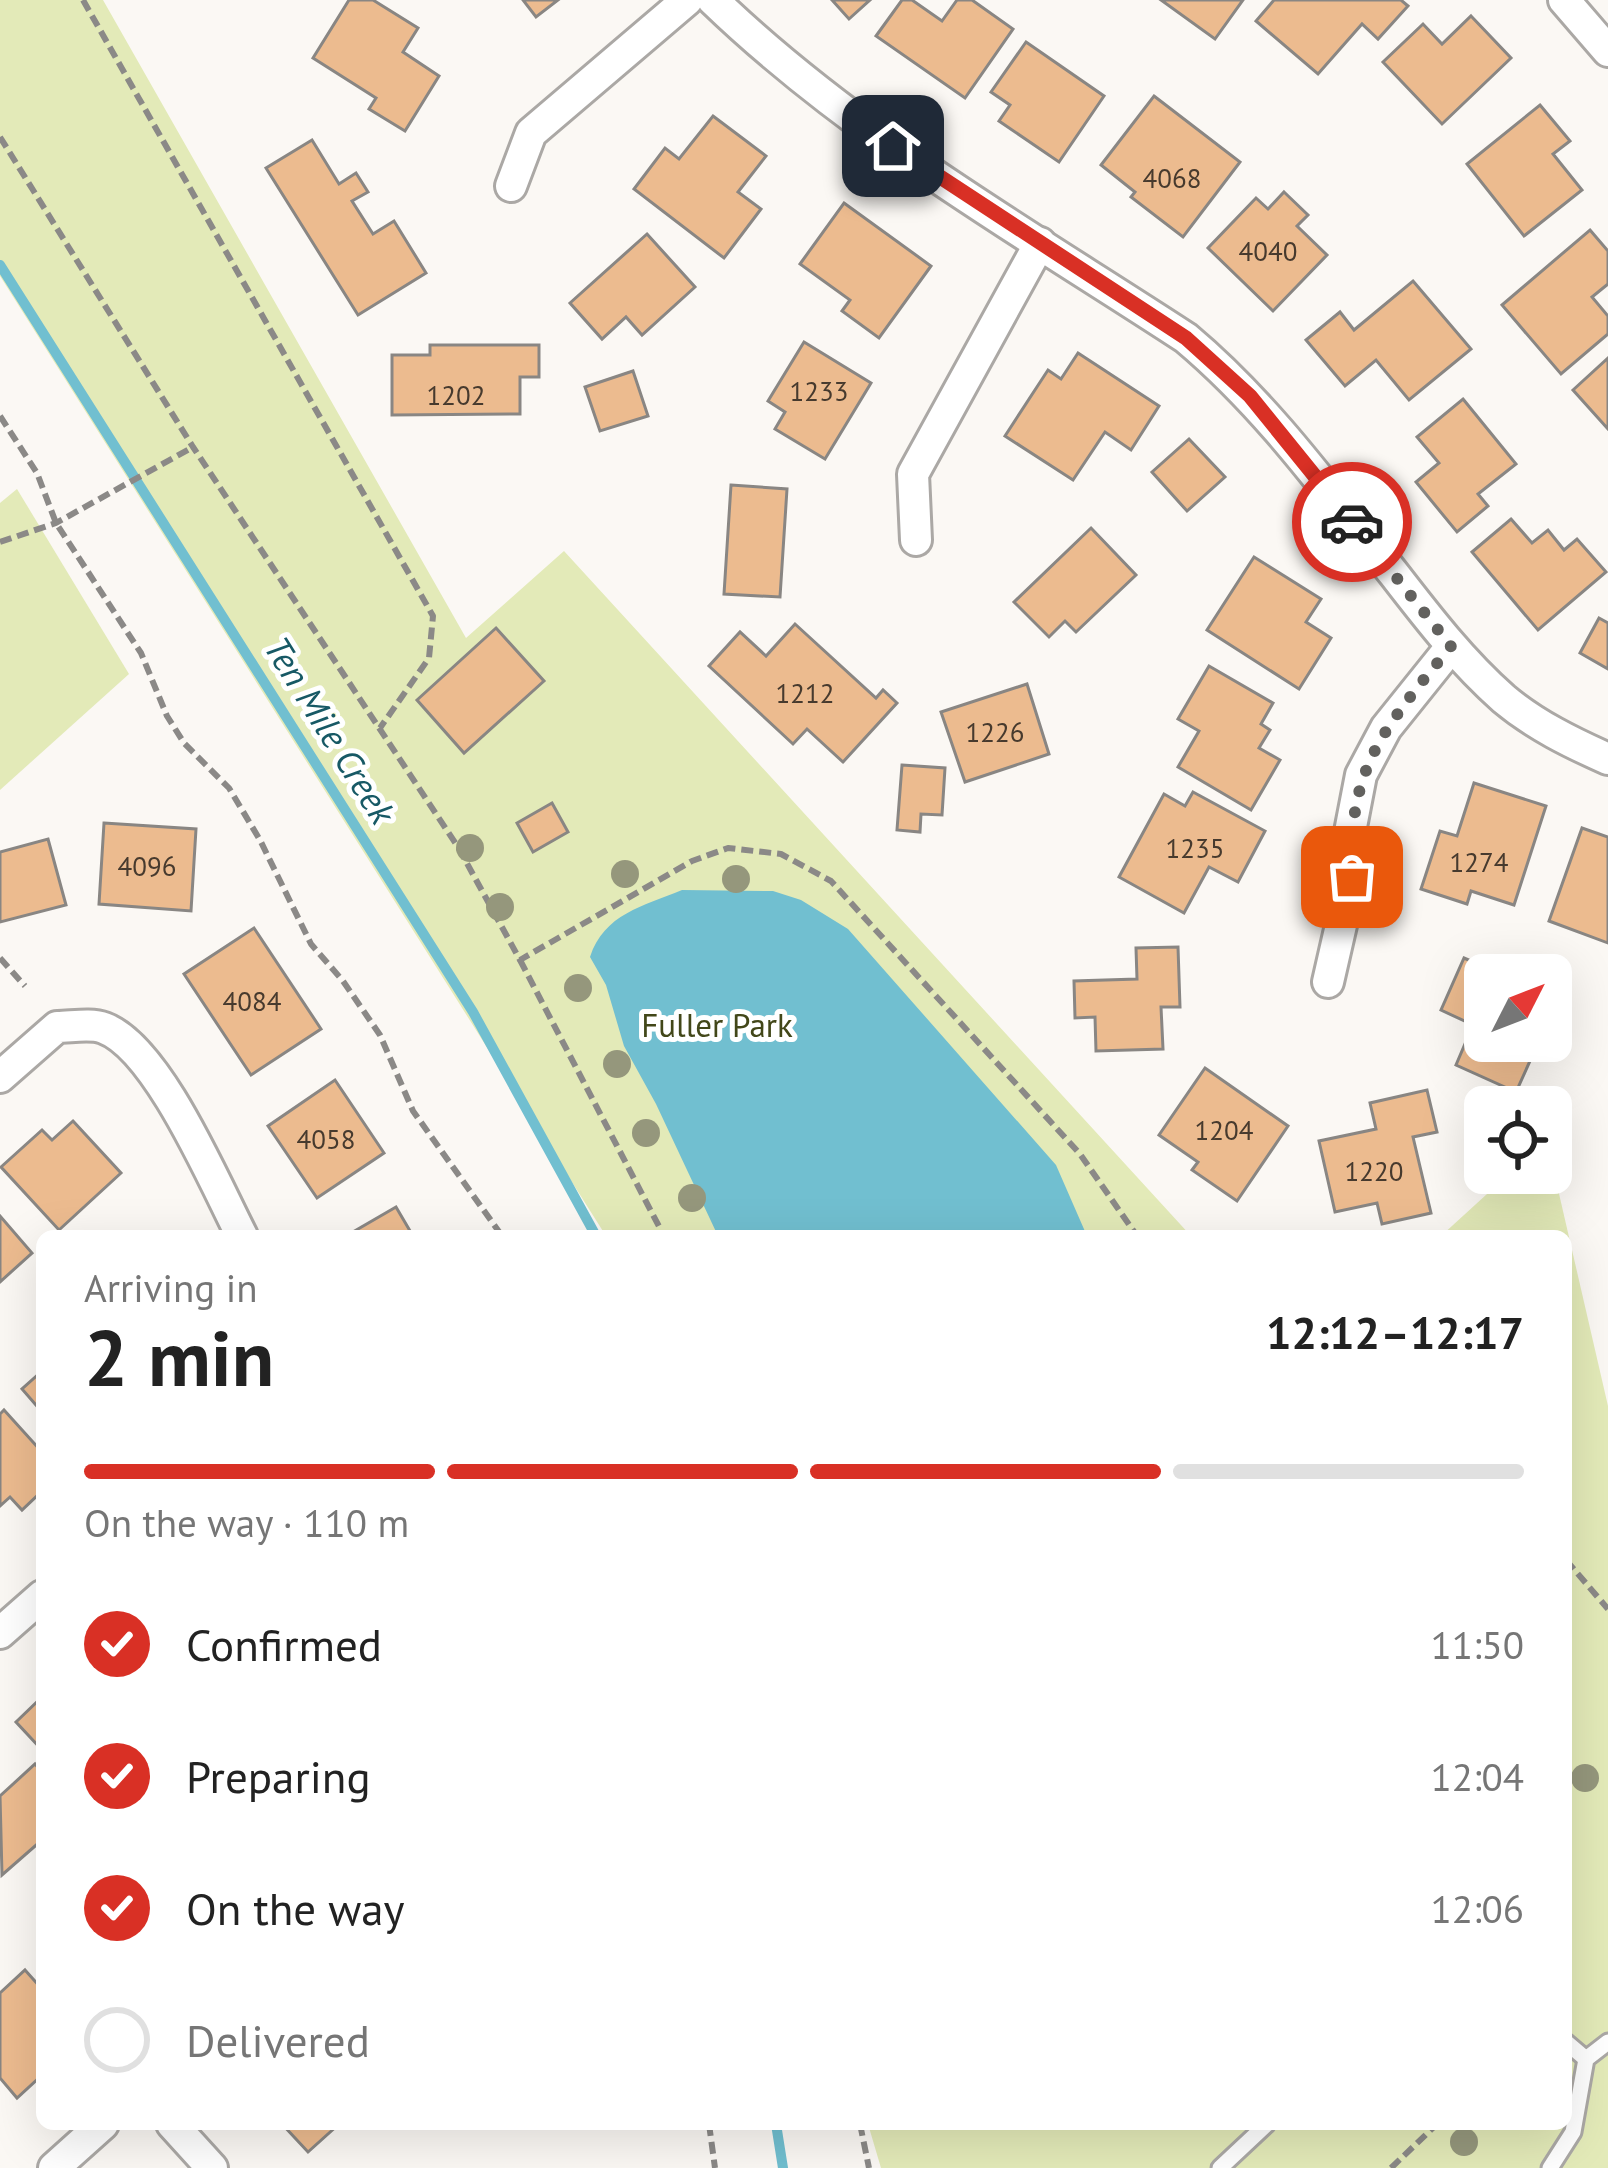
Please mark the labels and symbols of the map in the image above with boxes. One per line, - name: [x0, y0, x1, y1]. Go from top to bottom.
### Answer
- pin: [842, 95, 944, 197]
- house number: 4068: [1143, 161, 1201, 195]
- house number: 4040: [1239, 234, 1297, 268]
- house number: 1233: [790, 374, 848, 408]
- house number: 1202: [427, 378, 485, 412]
- courier: [1292, 462, 1412, 582]
- water label: Ten Mile Creek: [254, 627, 408, 834]
- house number: 1212: [776, 676, 834, 710]
- house number: 1226: [966, 715, 1024, 749]
- pin: [1301, 826, 1403, 928]
- house number: 1235: [1166, 831, 1224, 865]
- house number: 1274: [1450, 845, 1509, 879]
- house number: 4096: [118, 849, 176, 883]
- north arrow: [1464, 954, 1572, 1062]
- house number: 4084: [223, 984, 282, 1018]
- park label: Fuller Park: [641, 1003, 793, 1046]
- house number: 1204: [1195, 1113, 1254, 1147]
- house number: 4058: [297, 1122, 355, 1156]
- house number: 1220: [1345, 1154, 1403, 1188]

